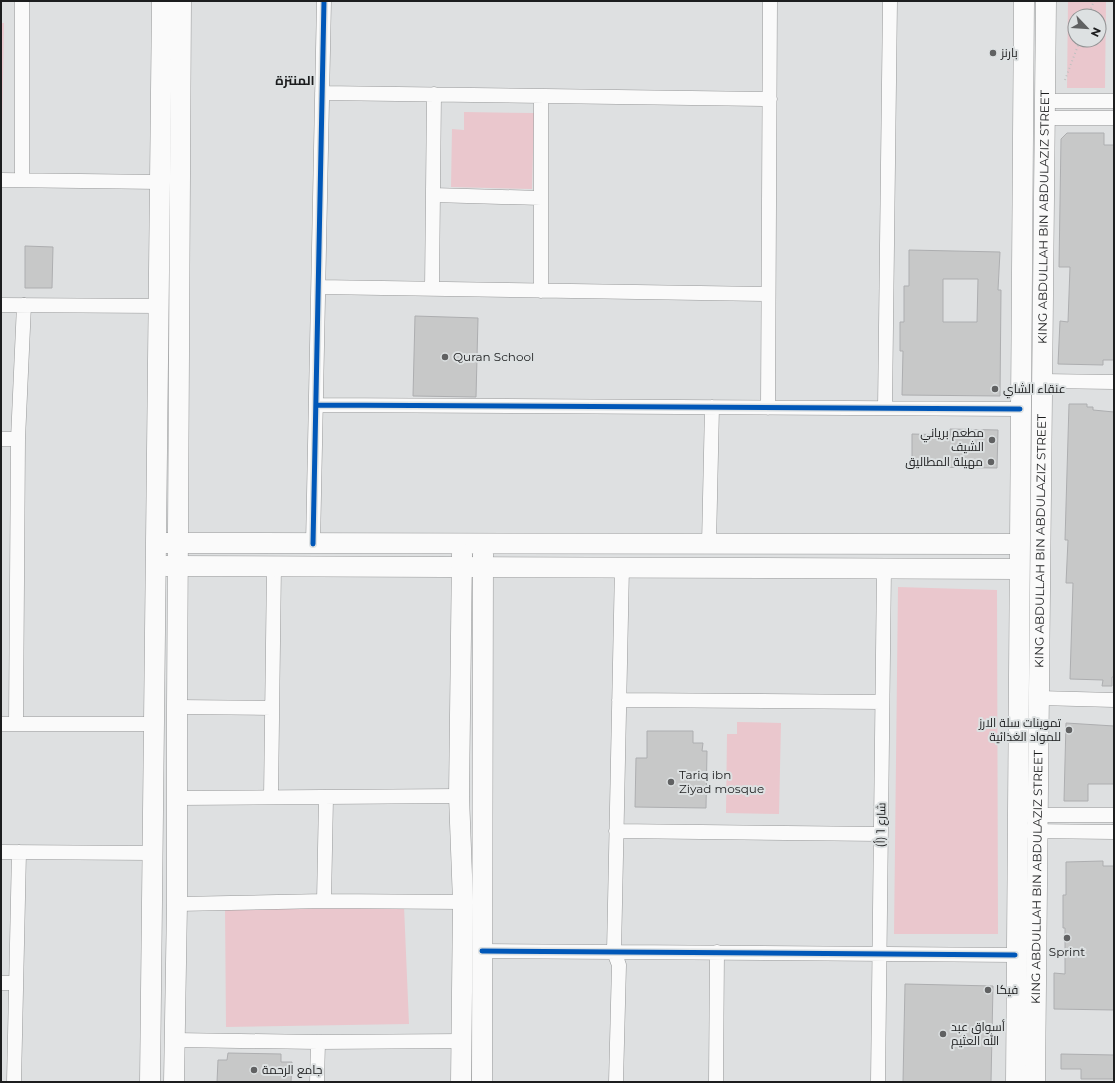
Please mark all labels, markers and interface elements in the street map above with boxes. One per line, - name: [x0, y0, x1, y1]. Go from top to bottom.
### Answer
- north arrow: [1067, 8, 1107, 48]
- text: N: [1088, 25, 1104, 39]
- place label: بارنز: [1000, 45, 1018, 60]
- marker: بارنز: [988, 48, 998, 58]
- district label: المنتزة: [275, 72, 315, 88]
- street label: KING ABDULLAH BIN ABDULAZIZ STREET: [1035, 90, 1052, 344]
- place label: Quran School: [453, 349, 534, 364]
- marker: Quran School: [440, 352, 450, 362]
- place label: عنقاء الشاي: [1003, 381, 1066, 399]
- marker: عنقاء الشاي: [990, 384, 1000, 394]
- street label: KING ABDULLAH BIN ABDULAZIZ STREET: [1031, 414, 1049, 668]
- place label: مطعم برياني الشيف: [920, 425, 984, 454]
- marker: مطعم برياني الشيف: [987, 435, 997, 445]
- place label: مهيلة المطاليق: [905, 454, 983, 469]
- marker: مهيلة المطاليق: [986, 457, 996, 467]
- place label: تموينات سلة الارز للمواد الغذائية: [978, 715, 1062, 744]
- marker: تموينات سلة الارز للمواد الغذائية: [1064, 725, 1074, 735]
- street label: KING ABDULLAH BIN ABDULAZIZ STREET: [1028, 750, 1045, 1004]
- place label: Tariq ibn Ziyad mosque: [679, 767, 764, 796]
- marker: Tariq ibn Ziyad mosque: [666, 777, 676, 787]
- street label: شارع 1 (أ): [873, 802, 889, 848]
- marker: Sprint: [1062, 933, 1072, 943]
- place label: Sprint: [1049, 944, 1085, 959]
- place label: فيكا: [996, 982, 1018, 997]
- marker: فيكا: [983, 985, 993, 995]
- place label: أسواق عبد الله العثيم: [951, 1019, 1005, 1049]
- marker: أسواق عبد الله العثيم: [938, 1029, 948, 1039]
- place label: جامع الرحمة: [262, 1062, 322, 1078]
- marker: جامع الرحمة: [249, 1065, 259, 1075]

